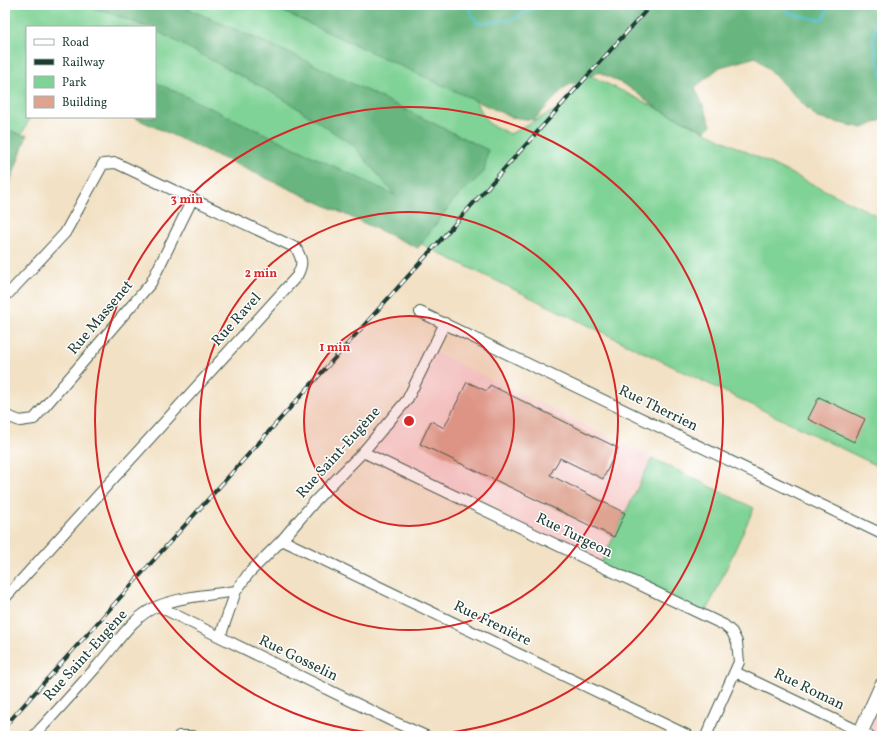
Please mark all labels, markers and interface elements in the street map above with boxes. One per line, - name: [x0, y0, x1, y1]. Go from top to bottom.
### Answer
- legend: [26, 26, 156, 118]
- text: Road: [62, 35, 89, 51]
- text: Railway: [62, 55, 105, 71]
- text: Park: [62, 75, 87, 91]
- text: Building: [62, 95, 107, 111]
- text: 3 min: [171, 192, 203, 208]
- text: 2 min: [245, 266, 277, 282]
- street label: Rue Massenet: [64, 276, 138, 360]
- street label: Rue Ravel: [207, 289, 267, 351]
- text: 1 min: [320, 340, 351, 356]
- street label: Rue Therrien: [615, 381, 701, 437]
- street label: Rue Saint-Eugène: [292, 402, 386, 504]
- centre of rings: [402, 414, 416, 428]
- street label: Rue Turgeon: [532, 508, 616, 564]
- street label: Rue Frenière: [450, 596, 534, 652]
- street label: Rue Saint-Eugène: [39, 605, 133, 707]
- street label: Rue Gosselin: [255, 631, 341, 687]
- street label: Rue Roman: [770, 664, 848, 716]

